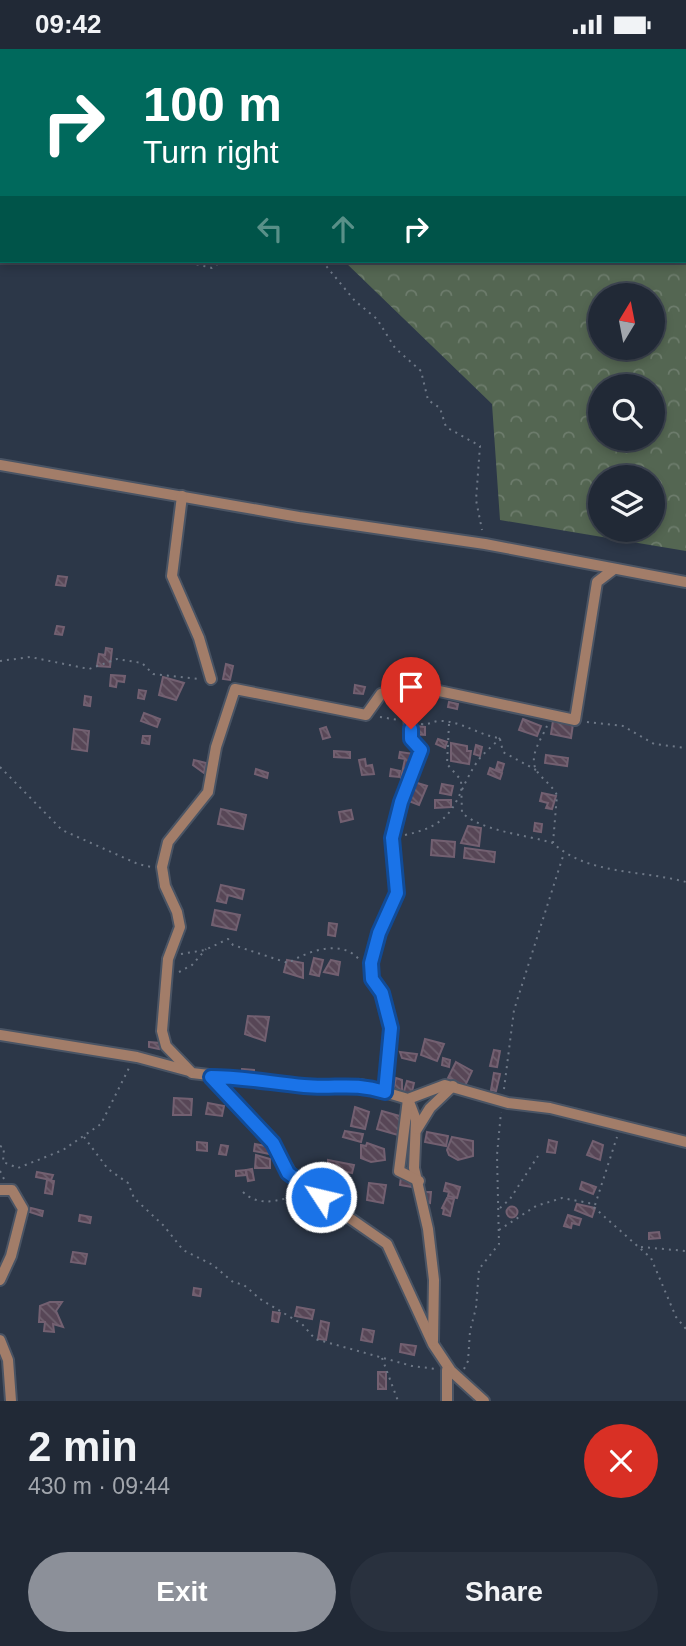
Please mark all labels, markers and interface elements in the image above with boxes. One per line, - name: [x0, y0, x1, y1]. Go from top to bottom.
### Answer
- text: 09:42: [35, 9, 102, 39]
- icon: right: [28, 77, 119, 168]
- text: 100 m: [143, 77, 282, 131]
- text: Turn right: [143, 134, 279, 170]
- icon: left: [251, 210, 289, 248]
- icon: ahead: [324, 210, 362, 248]
- icon: right: [397, 210, 435, 248]
- north arrow: [588, 283, 665, 361]
- map controls: [588, 283, 665, 542]
- button: search: [588, 374, 665, 451]
- button: layers: [588, 465, 665, 542]
- pin: [381, 657, 441, 729]
- icon: arrive: [392, 668, 430, 706]
- position arrow: [284, 1160, 358, 1234]
- text: 2 min: [28, 1423, 138, 1470]
- button: close: [584, 1424, 658, 1498]
- text: 430 m · 09:44: [28, 1473, 170, 1499]
- button: Exit: [28, 1552, 336, 1632]
- button: Share: [350, 1552, 658, 1632]

